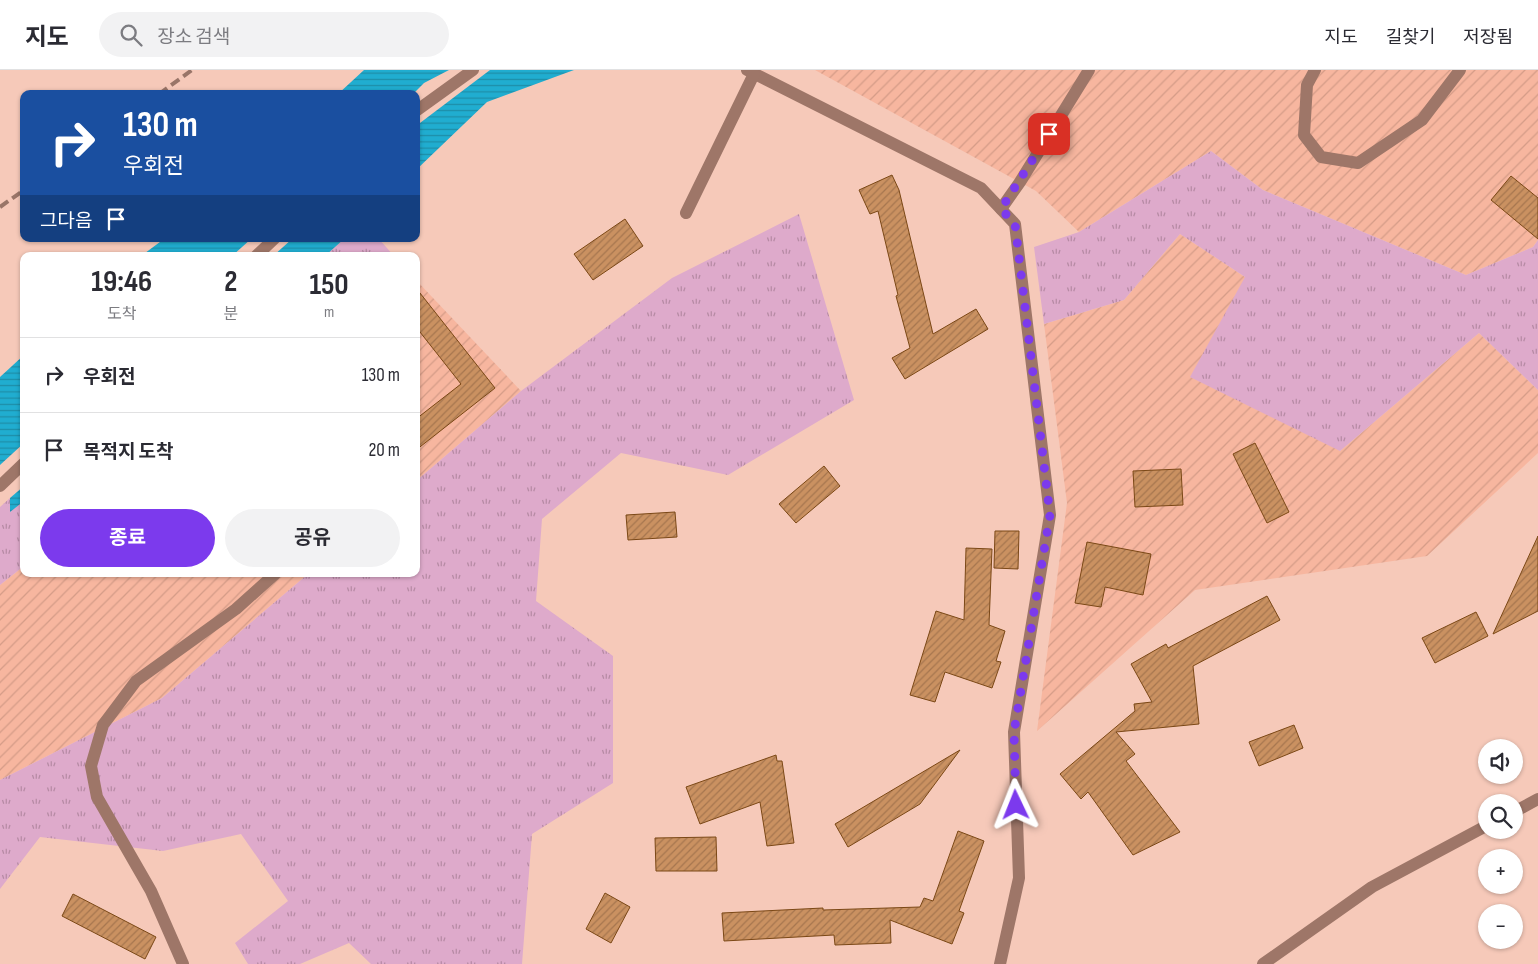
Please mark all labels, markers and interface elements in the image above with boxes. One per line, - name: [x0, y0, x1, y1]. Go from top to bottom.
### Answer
- search box: [99, 12, 449, 57]
- icon: search: [117, 21, 145, 49]
- text: 지도: [25, 23, 69, 52]
- text: 장소 검색: [157, 26, 230, 49]
- text: 지도: [1325, 27, 1358, 48]
- text: 길찾기: [1386, 27, 1435, 48]
- text: 저장됨: [1463, 27, 1513, 48]
- text: 130 m: [123, 104, 198, 147]
- icon: right: [40, 110, 105, 175]
- pin: [1028, 113, 1070, 155]
- icon: arrive: [1035, 120, 1063, 148]
- text: 우회전: [123, 153, 184, 180]
- icon: arrive: [102, 205, 130, 233]
- text: 그다음: [40, 210, 92, 233]
- text: 19:46: [91, 264, 152, 300]
- text: 2: [224, 264, 237, 300]
- text: 150: [309, 267, 349, 303]
- text: m: [324, 303, 334, 322]
- text: 도착: [107, 305, 136, 324]
- text: 분: [223, 305, 238, 324]
- icon: right: [40, 361, 68, 389]
- text: 130 m: [362, 364, 400, 387]
- text: 우회전: [83, 366, 135, 389]
- icon: arrive: [40, 436, 68, 464]
- text: 20 m: [368, 439, 400, 462]
- text: 목적지 도착: [83, 441, 173, 464]
- button: 종료: [40, 509, 215, 567]
- button: 공유: [225, 509, 400, 567]
- map controls: [1478, 739, 1523, 949]
- button: sound: [1478, 739, 1523, 784]
- position arrow: [989, 778, 1041, 830]
- button: search: [1478, 794, 1523, 839]
- button: +: [1478, 849, 1523, 894]
- button: −: [1478, 904, 1523, 949]

